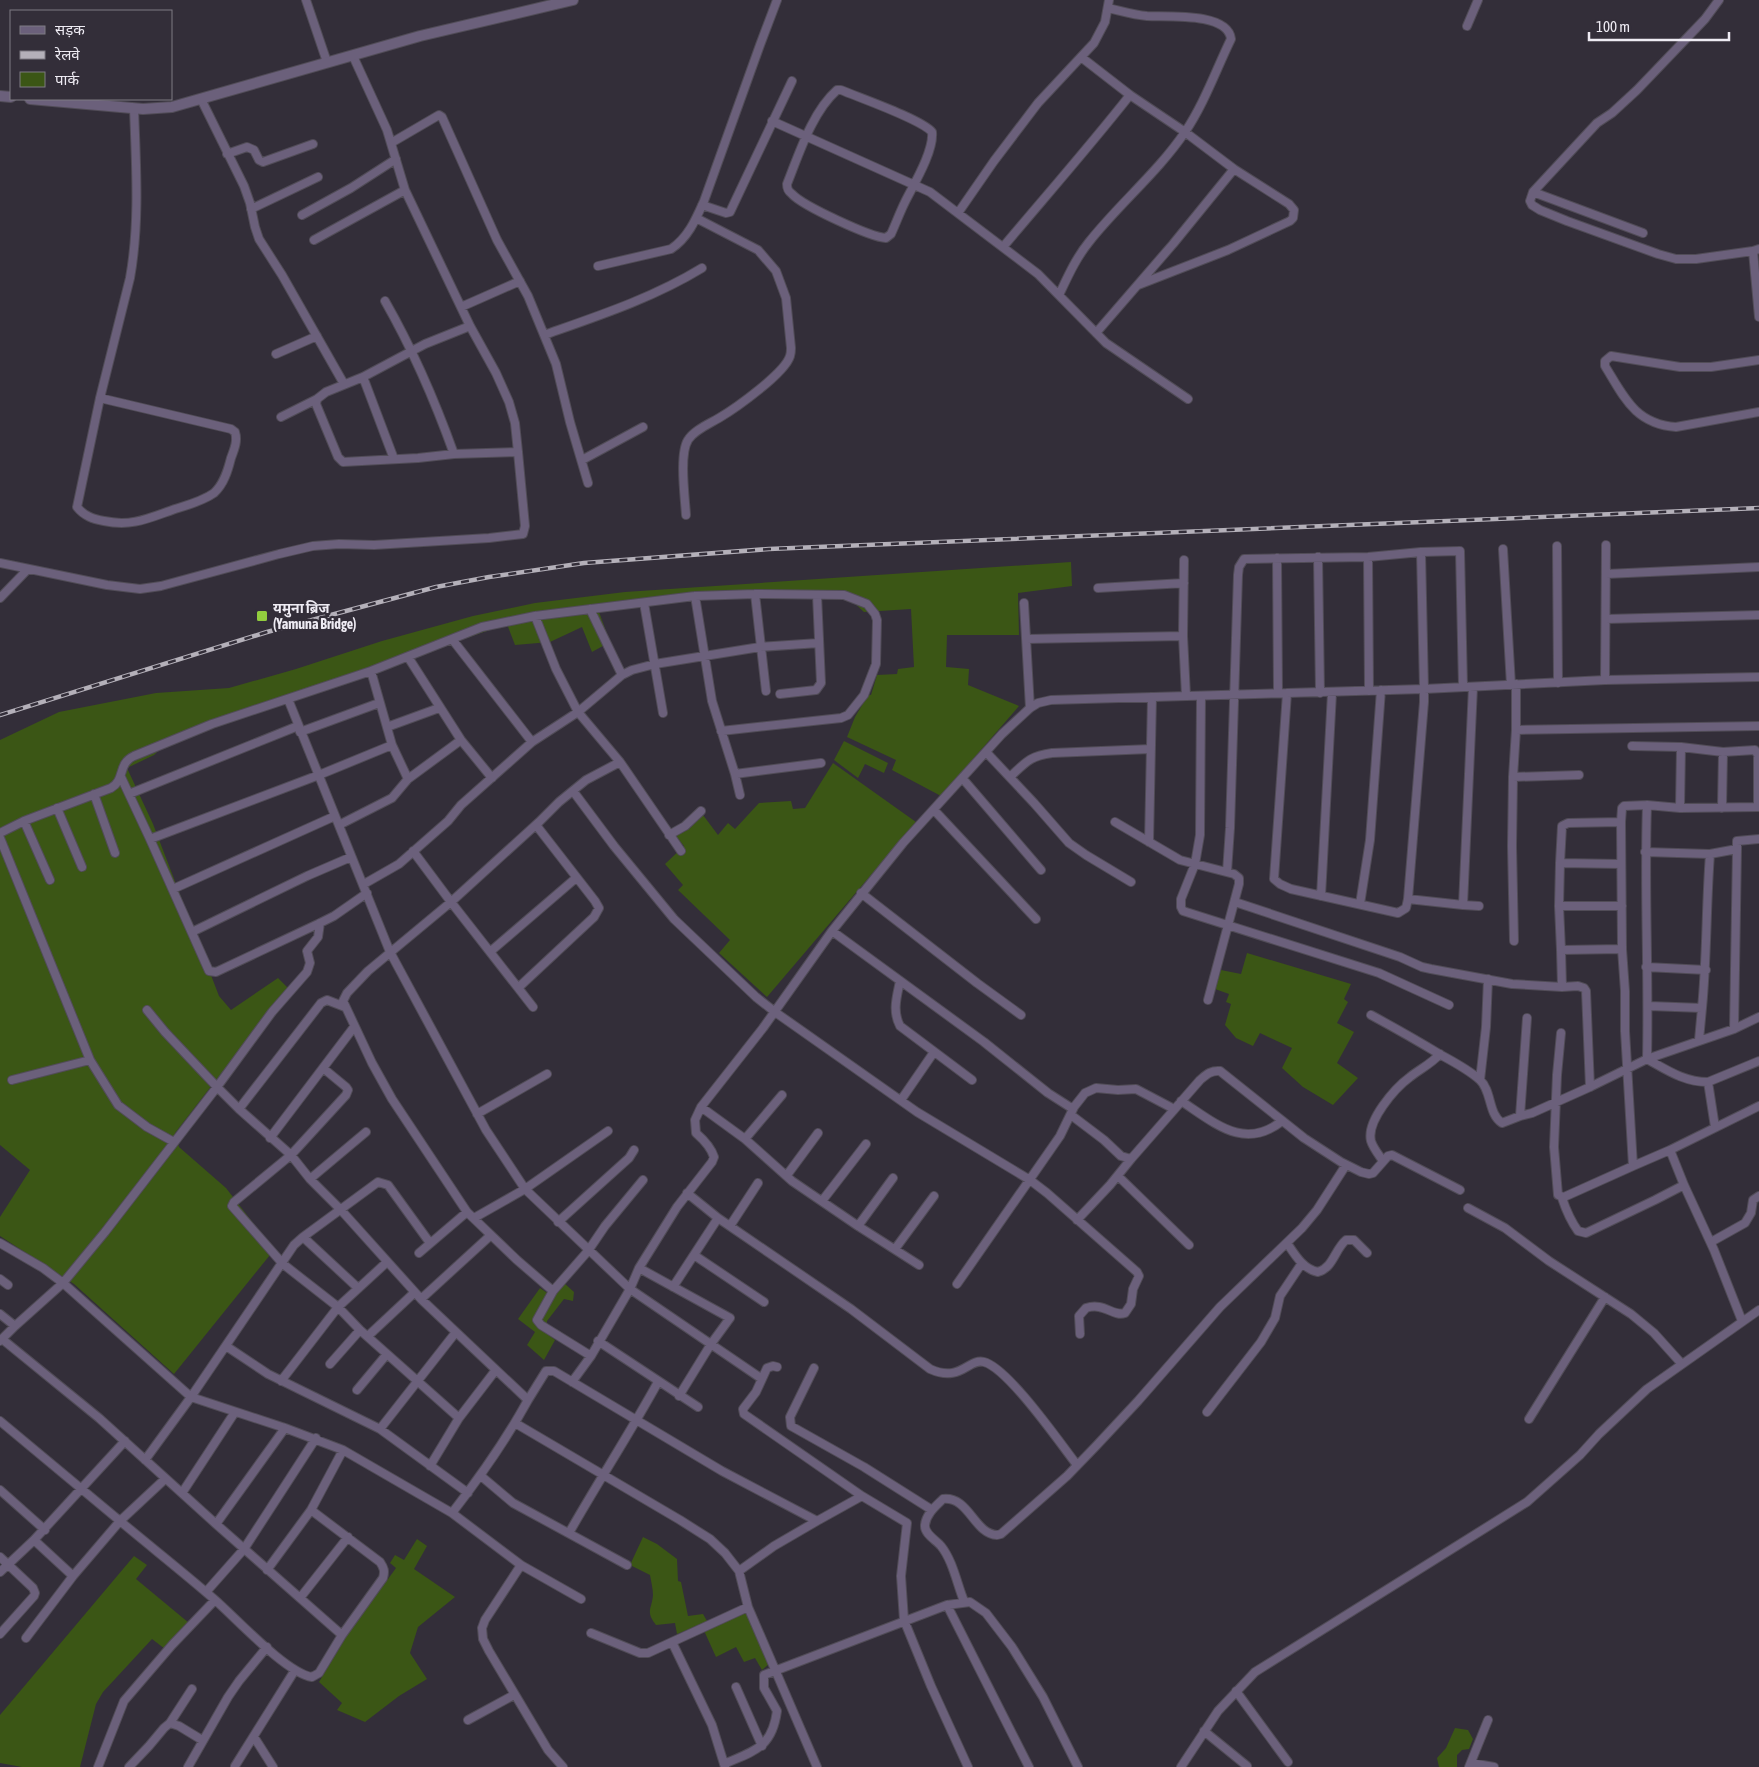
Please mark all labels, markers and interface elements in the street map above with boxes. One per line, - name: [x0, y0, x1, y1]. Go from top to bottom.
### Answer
- legend: [10, 10, 172, 100]
- scale bar: [1589, 10, 1729, 42]
- text: 100 m: [1596, 18, 1630, 35]
- text: सड़क: [55, 21, 85, 38]
- text: रेलवे: [54, 46, 80, 63]
- text: पार्क: [55, 71, 79, 88]
- place label: यमुना ब्रिज (Yamuna Bridge): [273, 600, 356, 632]
- marker: यमुना ब्रिज (Yamuna Bridge): [255, 609, 269, 623]

